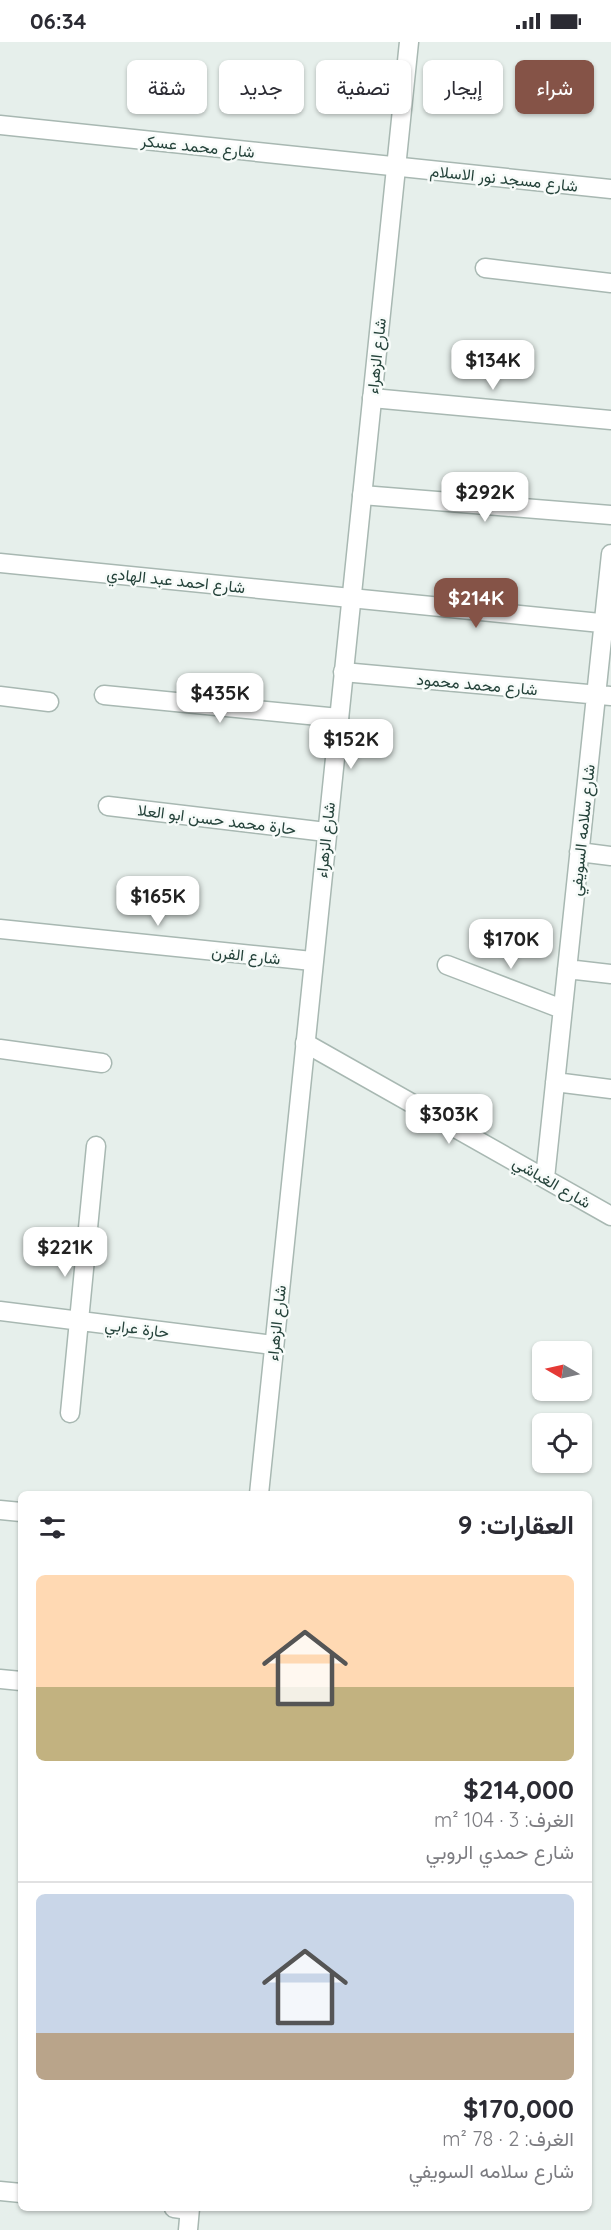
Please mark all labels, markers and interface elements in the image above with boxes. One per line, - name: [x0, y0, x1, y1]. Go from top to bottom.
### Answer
- text: 06:34: [30, 7, 86, 35]
- chip: شقة: [127, 60, 207, 114]
- chip: جديد: [219, 60, 304, 114]
- chip: تصفية: [316, 60, 411, 114]
- chip: إيجار: [423, 60, 503, 114]
- chip: شراء: [515, 60, 594, 114]
- street label: شارع محمد عسكر: [139, 130, 256, 164]
- street label: شارع مسجد نور الاسلام: [429, 160, 579, 198]
- street label: شارع الزهراء: [362, 317, 392, 395]
- pin: $134K: [451, 340, 535, 391]
- text: $134K: [465, 347, 521, 372]
- pin: $292K: [443, 472, 527, 523]
- text: $292K: [455, 479, 515, 504]
- street label: شارع احمد عبد الهادي: [105, 563, 246, 601]
- pin: $214K: [434, 578, 518, 629]
- text: $214K: [448, 585, 504, 610]
- street label: شارع محمد محمود: [415, 669, 538, 701]
- pin: $435K: [178, 673, 262, 724]
- text: $435K: [190, 680, 250, 705]
- pin: $152K: [309, 719, 393, 770]
- text: $152K: [323, 726, 379, 751]
- street label: شارع سلامه السويفي: [565, 763, 603, 897]
- street label: حارة محمد حسن ابو العلا: [136, 799, 298, 840]
- street label: شارع الزهراء: [311, 801, 341, 879]
- pin: $165K: [116, 876, 200, 927]
- text: $165K: [130, 883, 186, 908]
- pin: $170K: [469, 919, 553, 970]
- text: $170K: [483, 926, 539, 951]
- street label: شارع الفرن: [210, 941, 282, 971]
- pin: $303K: [407, 1094, 491, 1145]
- text: $303K: [420, 1101, 478, 1126]
- street label: شارع الغباشي: [507, 1152, 595, 1216]
- pin: $221K: [23, 1227, 107, 1278]
- text: $221K: [37, 1234, 93, 1259]
- street label: شارع الزهراء: [262, 1284, 292, 1362]
- street label: حارة عرابي: [103, 1314, 171, 1346]
- north arrow: [532, 1341, 592, 1401]
- map controls: [532, 1341, 592, 1473]
- button: locate: [532, 1413, 592, 1473]
- text: العقارات: 9: [458, 1508, 574, 1541]
- icon: filters: [36, 1511, 69, 1544]
- icon: home: [251, 1614, 359, 1722]
- text: $214,000: [463, 1773, 574, 1806]
- text: الغرف: 3 · 104 m²: [434, 1807, 574, 1832]
- text: شارع حمدي الروبي: [426, 1839, 574, 1864]
- icon: home: [251, 1933, 359, 2041]
- text: $170,000: [463, 2092, 574, 2125]
- text: الغرف: 2 · 78 m²: [442, 2126, 574, 2151]
- text: شارع سلامه السويفي: [409, 2158, 574, 2183]

